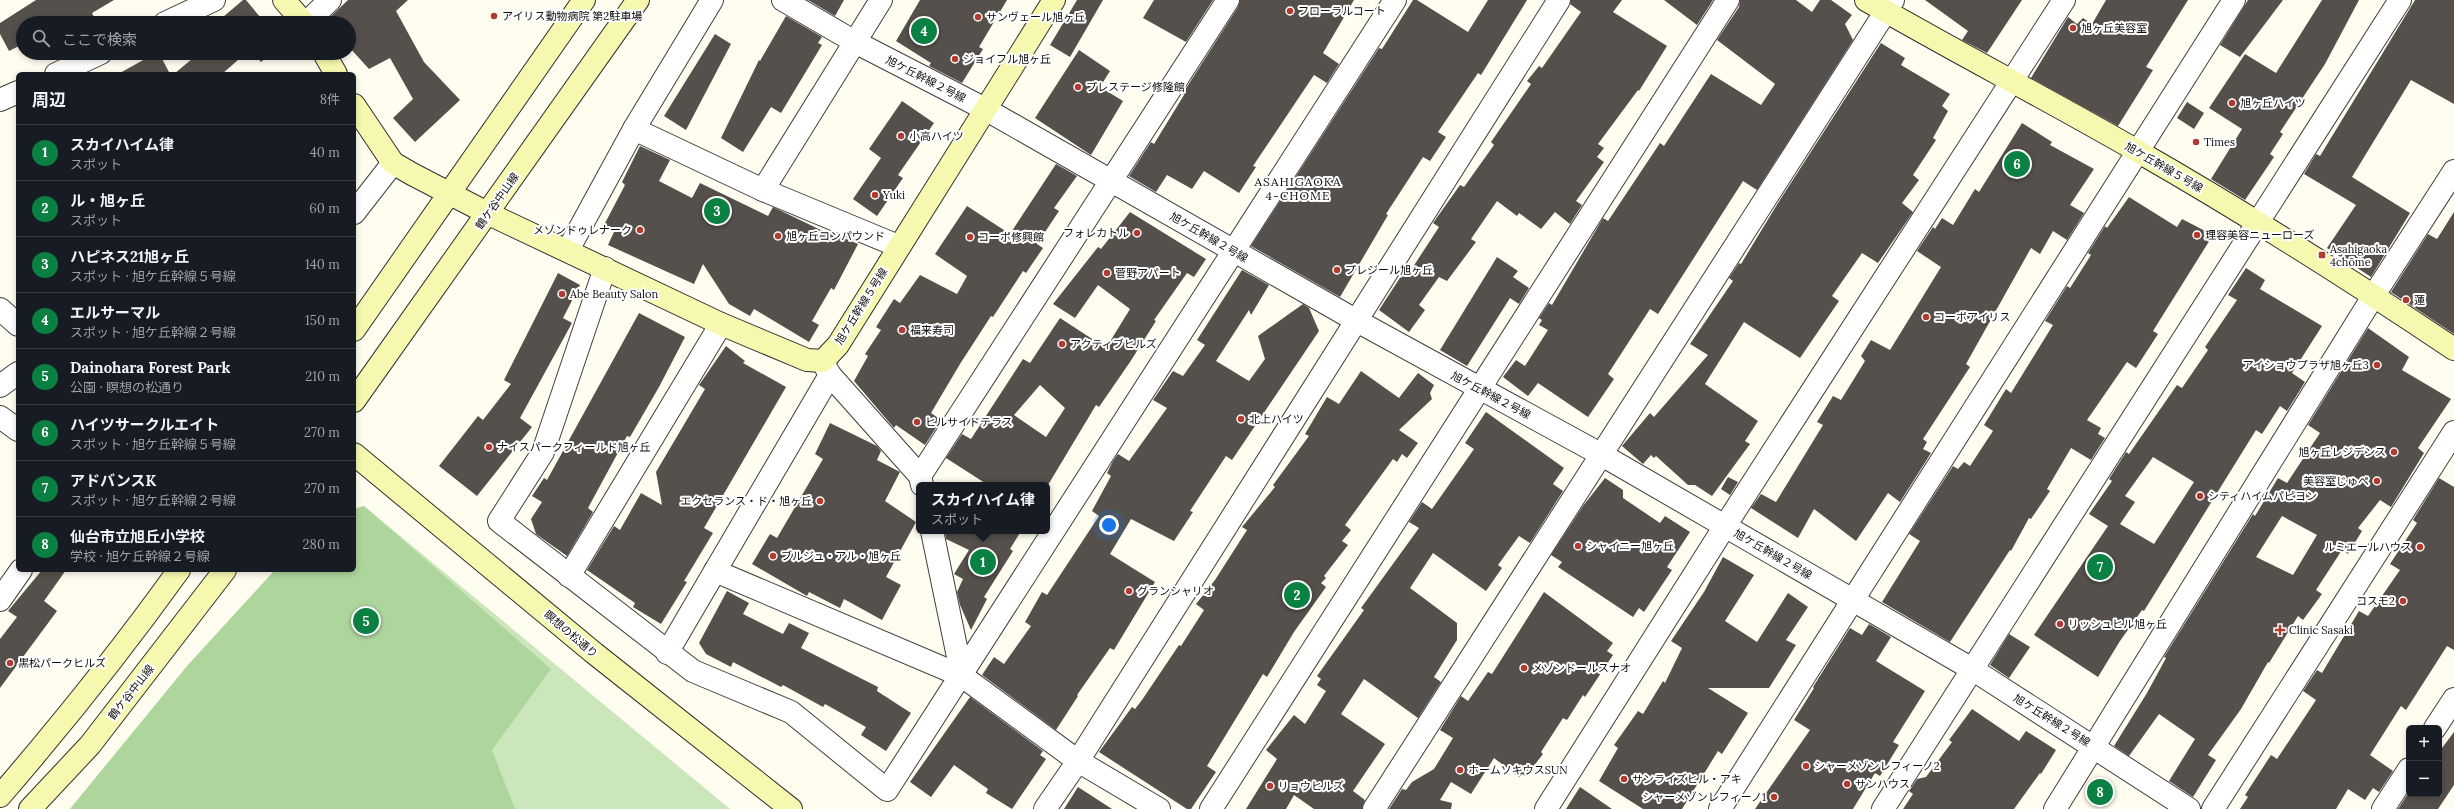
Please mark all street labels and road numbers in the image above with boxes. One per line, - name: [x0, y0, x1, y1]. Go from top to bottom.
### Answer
- street label: 旭ケ丘幹線２号線: [884, 53, 968, 105]
- street label: 旭ケ丘幹線５号線: [2122, 139, 2206, 195]
- street label: 鶴ケ谷中山線: [472, 170, 522, 232]
- street label: 旭ケ丘幹線２号線: [1167, 209, 1251, 265]
- street label: 旭ケ丘幹線５号線: [832, 265, 890, 347]
- street label: 旭ケ丘幹線２号線: [1449, 368, 1533, 422]
- street label: 旭ケ丘幹線２号線: [1731, 526, 1815, 582]
- street label: 瞑想の松通り: [541, 607, 601, 661]
- street label: 鶴ケ谷中山線: [105, 662, 157, 722]
- street label: 旭ケ丘幹線２号線: [2011, 691, 2093, 749]

